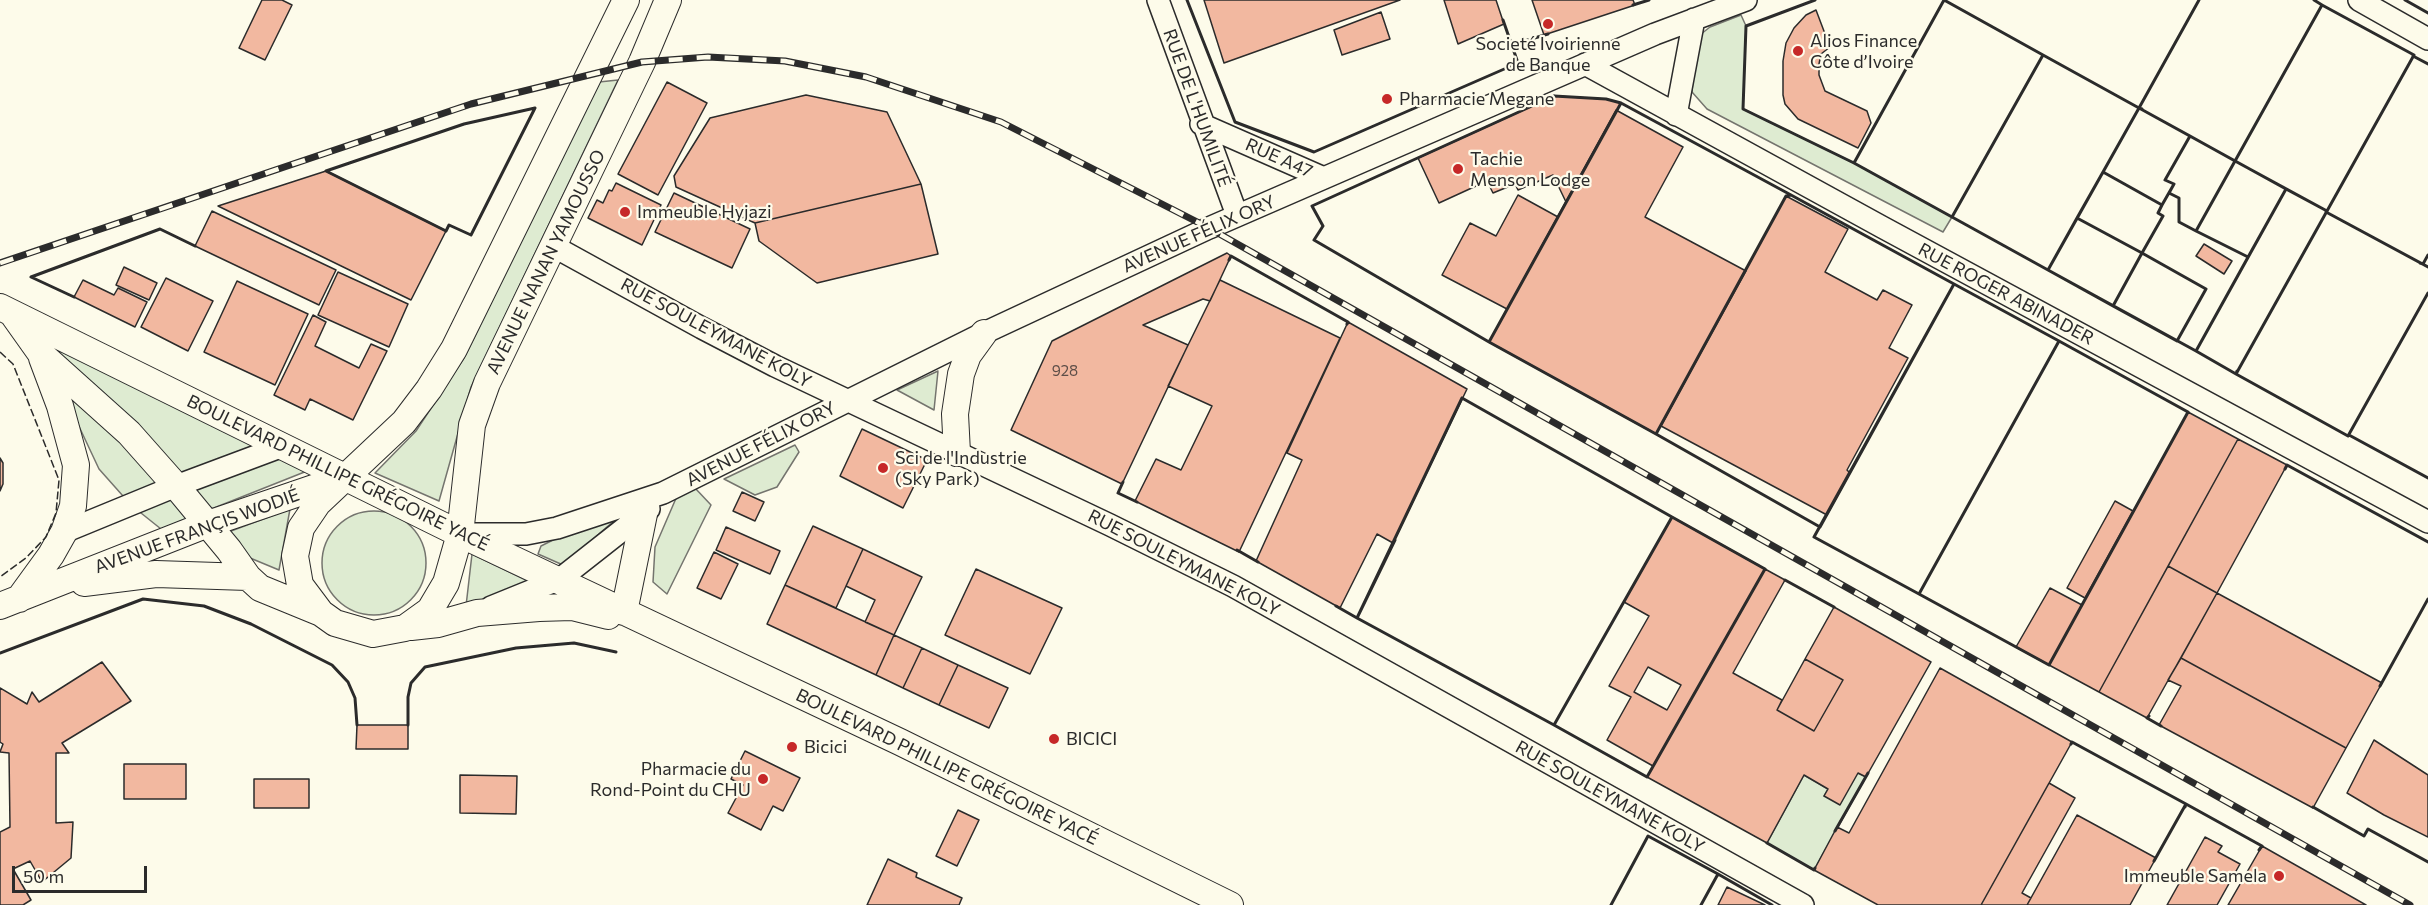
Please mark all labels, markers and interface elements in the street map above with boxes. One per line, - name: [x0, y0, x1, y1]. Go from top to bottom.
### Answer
- marker: Societé Ivoirienne de Banque: [1541, 17, 1555, 31]
- street label: RUE DE L'HUMILITÉ: [1158, 26, 1236, 190]
- place label: Alios Finance Côte d’Ivoire: [1810, 30, 1917, 72]
- place label: Societé Ivoirienne de Banque: [1475, 33, 1621, 76]
- marker: Alios Finance Côte d’Ivoire: [1791, 44, 1805, 58]
- place label: Pharmacie Megane: [1399, 88, 1554, 110]
- marker: Pharmacie Megane: [1380, 92, 1394, 106]
- street label: RUE A47: [1242, 134, 1316, 182]
- street label: AVENUE NANAN YAMOUSSO: [482, 146, 610, 378]
- place label: Tachie Menson Lodge: [1470, 148, 1590, 190]
- marker: Tachie Menson Lodge: [1451, 162, 1465, 176]
- street label: AVENUE FÉLIX ORY: [1119, 191, 1279, 277]
- place label: Immeuble Hyjazi: [637, 201, 772, 223]
- marker: Immeuble Hyjazi: [618, 205, 632, 219]
- street label: RUE ROGER ABINADER: [1914, 238, 2098, 350]
- street label: RUE SOULEYMANE KOLY: [617, 274, 815, 392]
- house number: 928: [1052, 362, 1078, 380]
- street label: BOULEVARD PHILLIPE GRÉGOIRE YACÉ: [183, 390, 493, 556]
- street label: AVENUE FÉLIX ORY: [683, 397, 839, 491]
- place label: Sci de l'Industrie (Sky Park): [895, 447, 1027, 490]
- marker: Sci de l'Industrie (Sky Park): [876, 461, 890, 475]
- street label: AVENUE FRANÇIS WODIÉ: [92, 484, 302, 578]
- street label: RUE SOULEYMANE KOLY: [1084, 505, 1284, 621]
- street label: BOULEVARD PHILLIPE GRÉGOIRE YACÉ: [792, 684, 1102, 850]
- place label: BICICI: [1066, 728, 1117, 750]
- marker: BICICI: [1047, 732, 1061, 746]
- place label: Bicici: [804, 736, 847, 758]
- street label: RUE SOULEYMANE KOLY: [1512, 736, 1708, 858]
- marker: Bicici: [785, 740, 799, 754]
- place label: Pharmacie du Rond-Point du CHU: [590, 758, 751, 800]
- marker: Pharmacie du Rond-Point du CHU: [756, 772, 770, 786]
- scale bar: [15, 854, 150, 892]
- text: 50 m: [23, 865, 64, 887]
- place label: Immeuble Samela: [2124, 865, 2267, 887]
- marker: Immeuble Samela: [2272, 869, 2286, 883]

